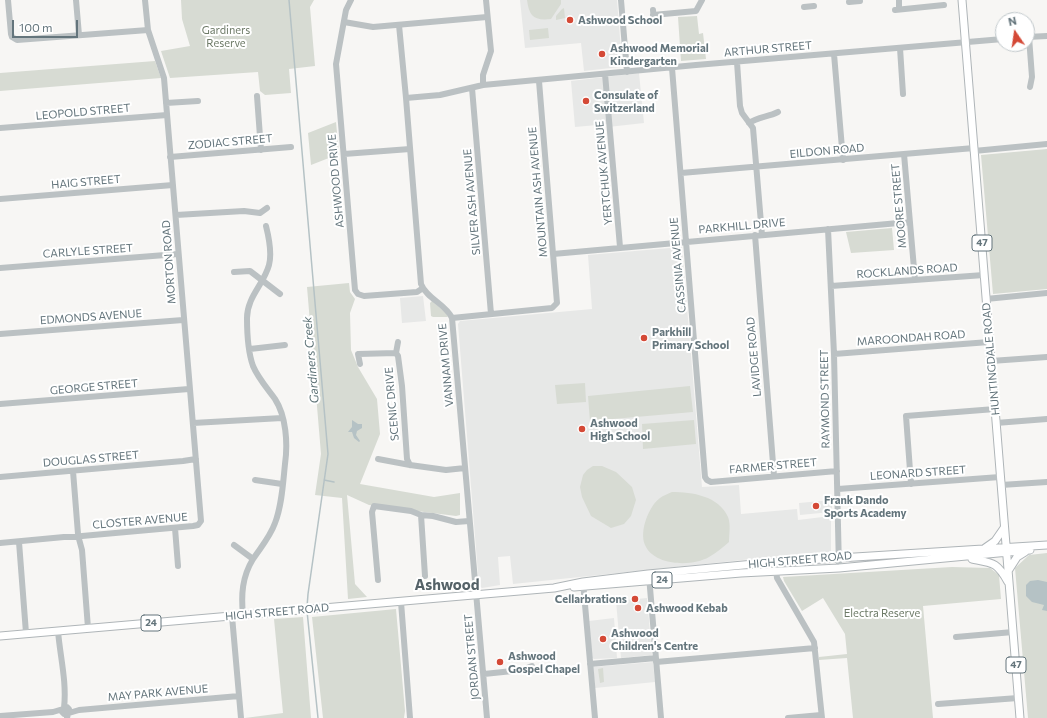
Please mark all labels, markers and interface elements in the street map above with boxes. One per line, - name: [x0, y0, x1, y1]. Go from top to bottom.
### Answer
- scale bar: [14, 12, 80, 38]
- north arrow: [995, 12, 1035, 52]
- place label: Ashwood School: [578, 13, 662, 27]
- text: N: [1007, 14, 1018, 28]
- marker: Ashwood School: [565, 15, 575, 25]
- text: 100 m: [19, 20, 53, 34]
- park label: Gardiners Reserve: [202, 23, 250, 49]
- street label: ARTHUR STREET: [723, 39, 813, 59]
- place label: Ashwood Memorial Kindergarten: [610, 41, 709, 67]
- marker: Ashwood Memorial Kindergarten: [597, 49, 607, 59]
- place label: Consulate of Switzerland: [594, 88, 658, 114]
- marker: Consulate of Switzerland: [581, 96, 591, 106]
- street label: LEOPOLD STREET: [35, 101, 131, 123]
- street label: YERTCHUK AVENUE: [593, 120, 615, 226]
- street label: MOUNTAIN ASH AVENUE: [526, 126, 550, 258]
- street label: ZODIAC STREET: [187, 132, 273, 152]
- street label: ASHWOOD DRIVE: [325, 134, 347, 228]
- street label: EILDON ROAD: [789, 141, 865, 161]
- street label: SILVER ASH AVENUE: [461, 148, 483, 256]
- street label: MOORE STREET: [889, 163, 909, 249]
- street label: HAIG STREET: [51, 172, 121, 192]
- street label: PARKHILL DRIVE: [698, 216, 786, 236]
- street label: CASSINIA AVENUE: [667, 217, 689, 313]
- street label: MORTON ROAD: [159, 220, 179, 304]
- road number: 47: [972, 235, 992, 251]
- street label: CARLYLE STREET: [42, 241, 134, 261]
- street label: ROCKLANDS ROAD: [856, 261, 958, 281]
- street label: HUNTINGDALE ROAD: [980, 302, 1002, 416]
- street label: EDMONDS AVENUE: [39, 307, 143, 327]
- water label: Gardiners Creek: [300, 316, 322, 404]
- street label: LAVIDGE ROAD: [744, 317, 764, 397]
- street label: VANNAM DRIVE: [436, 323, 456, 407]
- place label: Parkhill Primary School: [652, 325, 729, 351]
- street label: MAROONDAH ROAD: [856, 328, 966, 348]
- marker: Parkhill Primary School: [639, 333, 649, 343]
- street label: RAYMOND STREET: [818, 349, 832, 449]
- street label: SCENIC DRIVE: [382, 366, 402, 442]
- street label: GEORGE STREET: [49, 377, 139, 397]
- place label: Ashwood High School: [590, 416, 650, 442]
- marker: Ashwood High School: [577, 424, 587, 434]
- street label: DOUGLAS STREET: [42, 448, 140, 470]
- street label: FARMER STREET: [728, 456, 818, 476]
- street label: LEONARD STREET: [870, 463, 966, 483]
- place label: Frank Dando Sports Academy: [824, 493, 907, 519]
- marker: Frank Dando Sports Academy: [811, 501, 821, 511]
- street label: CLOSTER AVENUE: [92, 510, 188, 532]
- street label: HIGH STREET ROAD: [748, 549, 852, 571]
- road number: 24: [652, 572, 672, 588]
- district label: Ashwood: [414, 576, 480, 594]
- place label: Cellarbrations: [555, 592, 627, 606]
- marker: Cellarbrations: [630, 594, 640, 604]
- street label: HIGH STREET ROAD: [225, 601, 329, 623]
- place label: Ashwood Kebab: [646, 601, 728, 615]
- marker: Ashwood Kebab: [633, 603, 643, 613]
- park label: Electra Reserve: [844, 606, 920, 620]
- street label: JORDAN STREET: [462, 614, 482, 700]
- road number: 24: [141, 615, 161, 631]
- place label: Ashwood Children's Centre: [611, 626, 698, 652]
- marker: Ashwood Children's Centre: [598, 634, 608, 644]
- place label: Ashwood Gospel Chapel: [508, 649, 580, 675]
- marker: Ashwood Gospel Chapel: [495, 657, 505, 667]
- road number: 47: [1006, 657, 1026, 673]
- street label: MAY PARK AVENUE: [107, 682, 209, 704]

